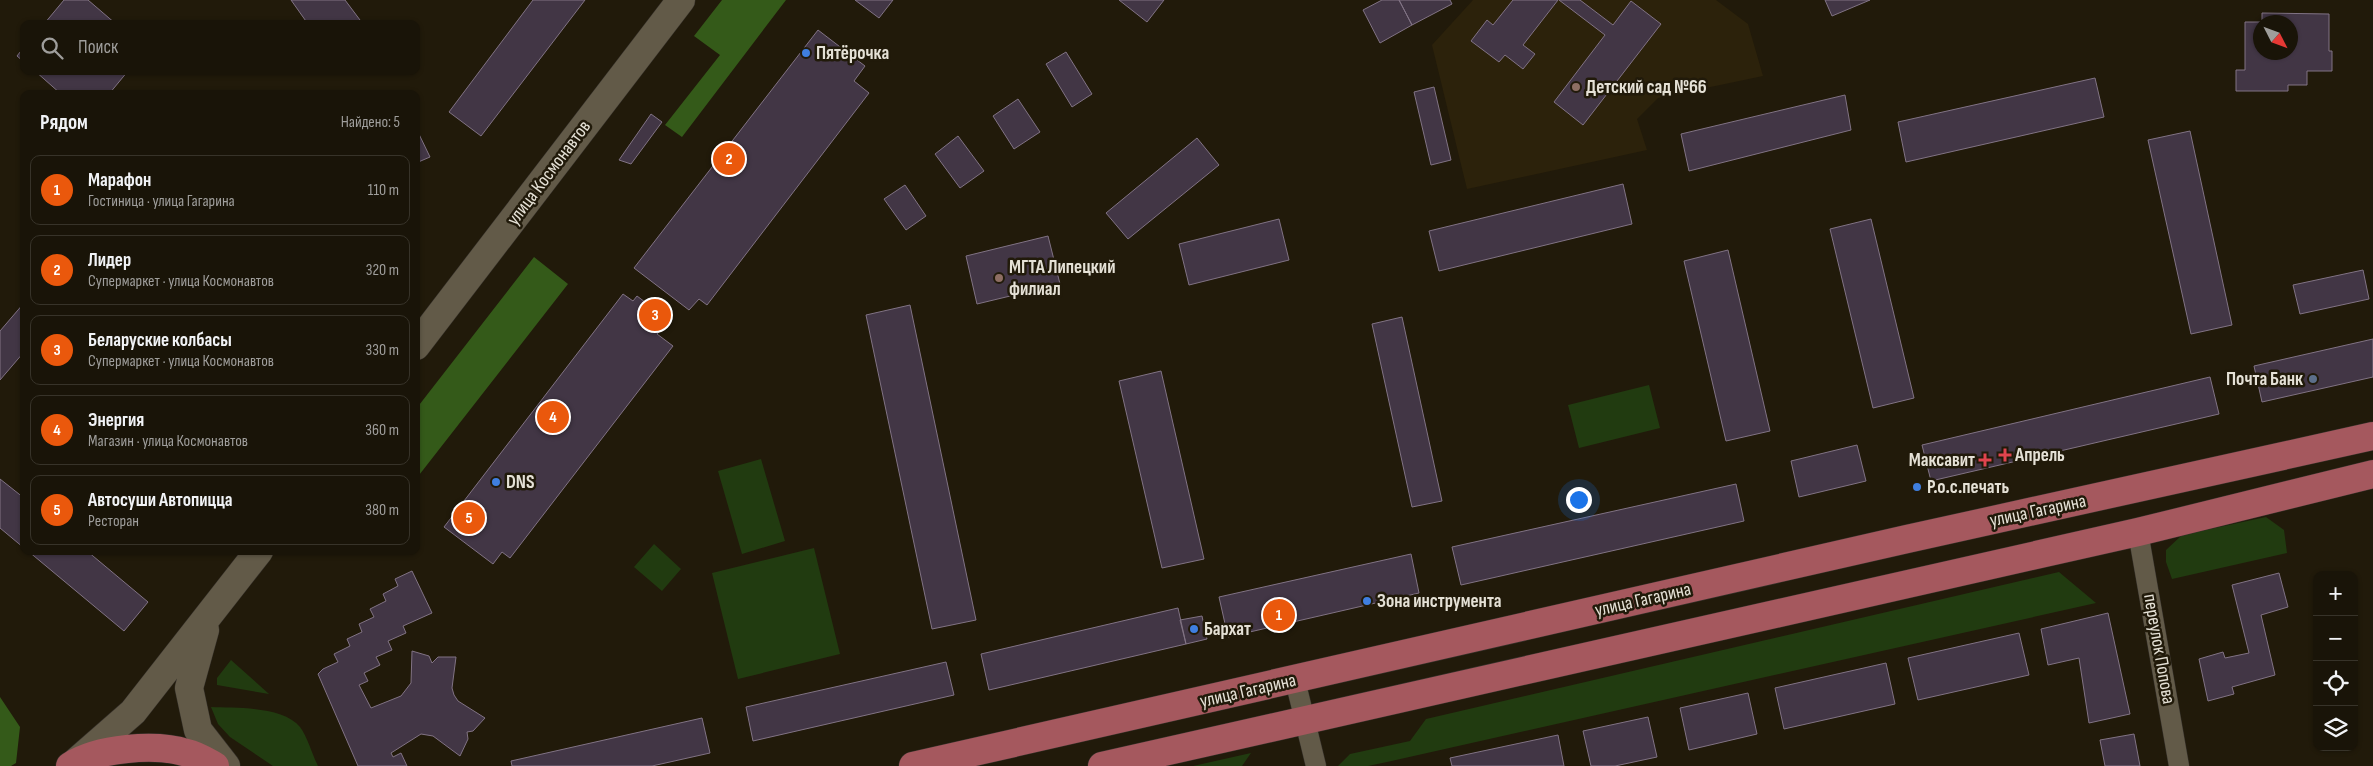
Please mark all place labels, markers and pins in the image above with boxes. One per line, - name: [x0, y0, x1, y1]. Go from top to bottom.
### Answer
- place label: Пятёрочка: [816, 42, 889, 65]
- marker: Пятёрочка: [800, 47, 812, 59]
- place label: Детский сад №66: [1586, 76, 1707, 99]
- marker: Детский сад №66: [1570, 81, 1582, 93]
- pin: 2: [713, 140, 745, 178]
- place label: МГТА Липецкий филиал: [1009, 256, 1115, 301]
- marker: МГТА Липецкий филиал: [993, 272, 1005, 284]
- pin: 3: [639, 296, 671, 334]
- place label: Почта Банк: [2226, 368, 2303, 391]
- marker: Почта Банк: [2307, 373, 2319, 385]
- pin: 4: [537, 398, 569, 436]
- place label: Апрель: [2014, 444, 2065, 467]
- place label: Максавит: [1909, 449, 1975, 472]
- marker: Апрель: [1999, 449, 2011, 461]
- marker: Максавит: [1979, 454, 1991, 466]
- place label: DNS: [506, 471, 535, 494]
- marker: DNS: [490, 476, 502, 488]
- place label: Р.о.с.печать: [1927, 476, 2009, 499]
- marker: Р.о.с.печать: [1911, 481, 1923, 493]
- pin: 5: [453, 499, 485, 537]
- place label: Зона инструмента: [1377, 590, 1502, 613]
- marker: Зона инструмента: [1361, 595, 1373, 607]
- pin: 1: [1263, 596, 1295, 634]
- place label: Бархат: [1204, 618, 1251, 641]
- marker: Бархат: [1188, 623, 1200, 635]

